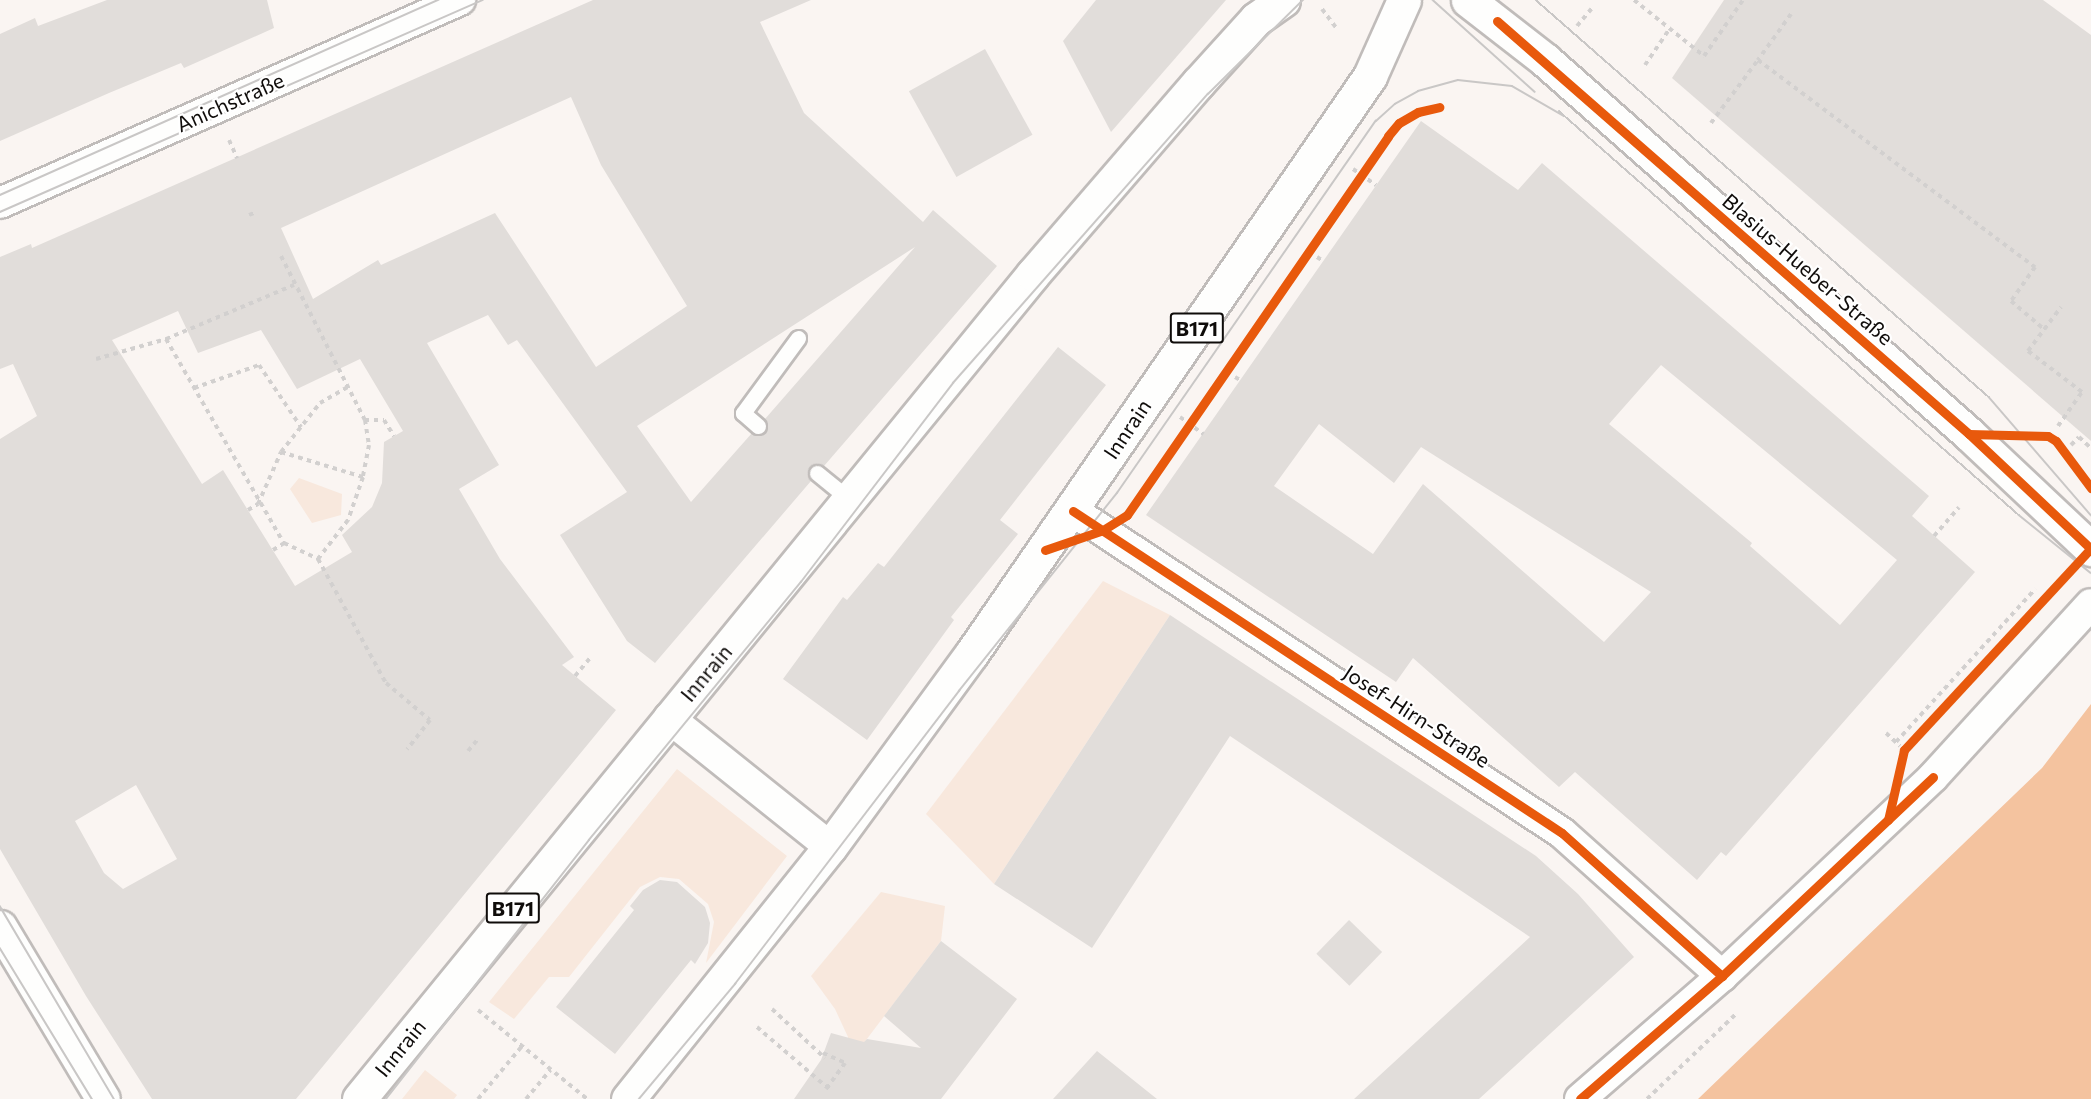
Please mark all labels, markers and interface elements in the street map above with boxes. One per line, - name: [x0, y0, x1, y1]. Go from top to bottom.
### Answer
- street label: Anichstraße: [172, 67, 288, 137]
- street label: Blasius-Hueber-Straße: [1717, 188, 1899, 350]
- road number: B171: [1168, 311, 1226, 345]
- street label: Innrain: [1098, 394, 1156, 464]
- street label: Innrain: [675, 639, 737, 707]
- street label: Josef-Hirn-Straße: [1339, 659, 1495, 773]
- road number: B171: [484, 891, 542, 925]
- street label: Innrain: [369, 1014, 431, 1082]

